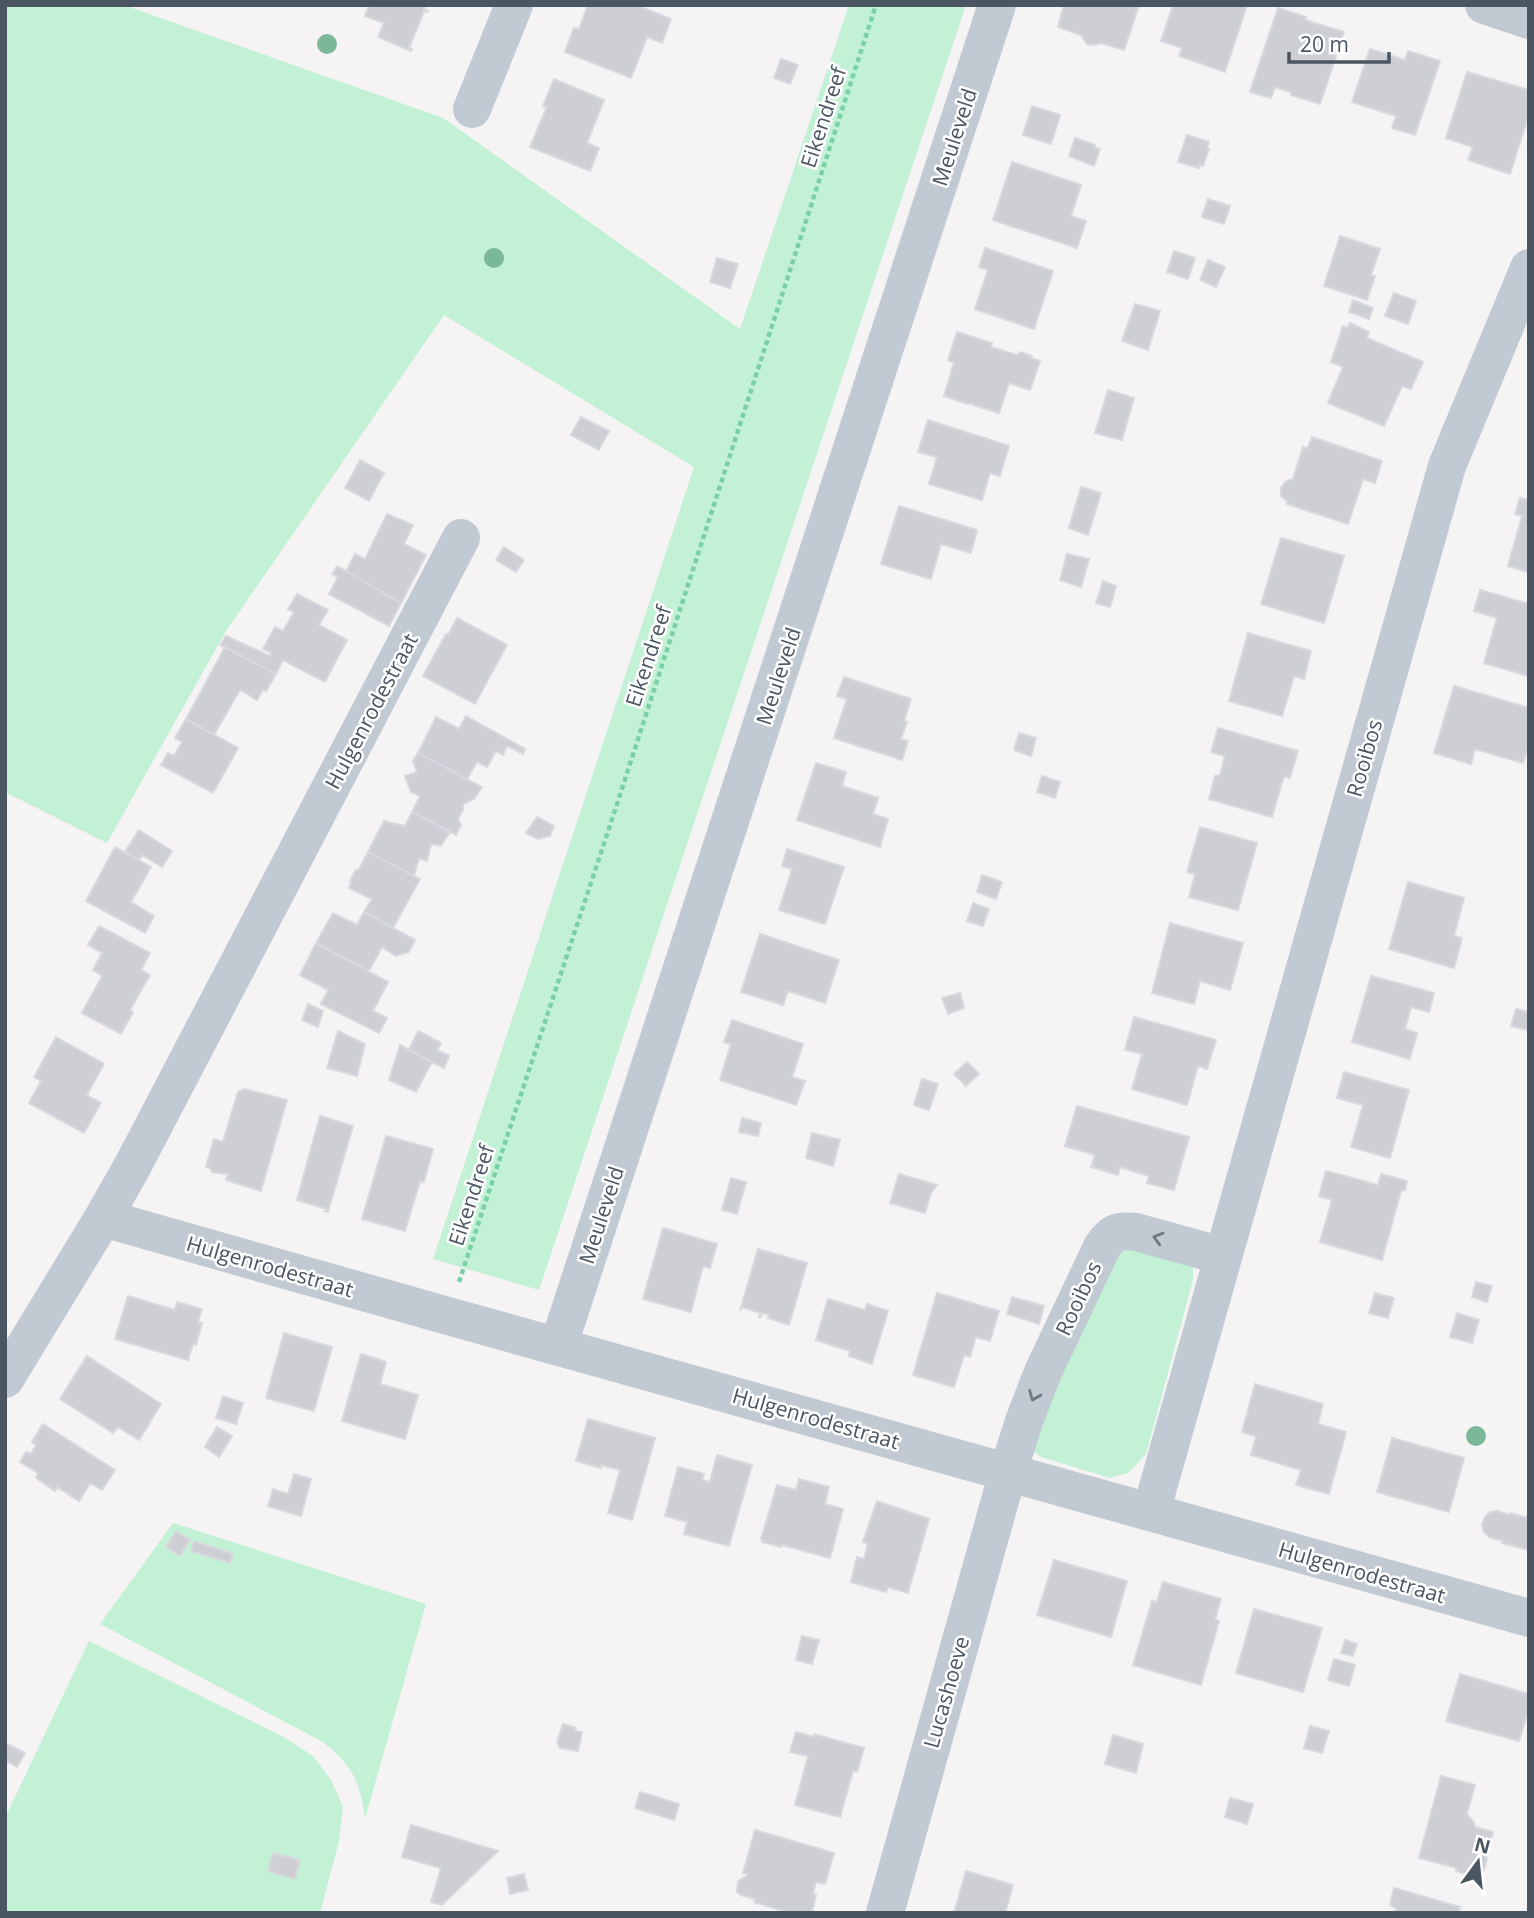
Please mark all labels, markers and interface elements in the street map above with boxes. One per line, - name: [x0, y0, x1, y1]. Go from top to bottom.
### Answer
- scale bar: [1289, 21, 1389, 65]
- text: 20 m: [1300, 30, 1349, 58]
- street label: Eikendreef: [793, 61, 853, 171]
- street label: Meuleveld: [925, 85, 983, 189]
- street label: Eikendreef: [618, 600, 678, 710]
- street label: Meuleveld: [749, 624, 807, 728]
- street label: Hulgenrodestraat: [318, 628, 424, 794]
- street label: Rooibos: [1340, 716, 1388, 800]
- street label: Eikendreef: [441, 1139, 501, 1249]
- street label: Meuleveld: [572, 1163, 630, 1267]
- street label: Hulgenrodestraat: [183, 1229, 357, 1303]
- one-way arrow: [1152, 1231, 1164, 1246]
- street label: Rooibos: [1049, 1256, 1107, 1340]
- street label: Hulgenrodestraat: [729, 1381, 903, 1455]
- one-way arrow: [1028, 1389, 1042, 1401]
- street label: Hulgenrodestraat: [1275, 1535, 1449, 1609]
- street label: Lucashoeve: [917, 1633, 975, 1751]
- north arrow: [1443, 1827, 1513, 1897]
- text: N: [1472, 1831, 1493, 1860]

